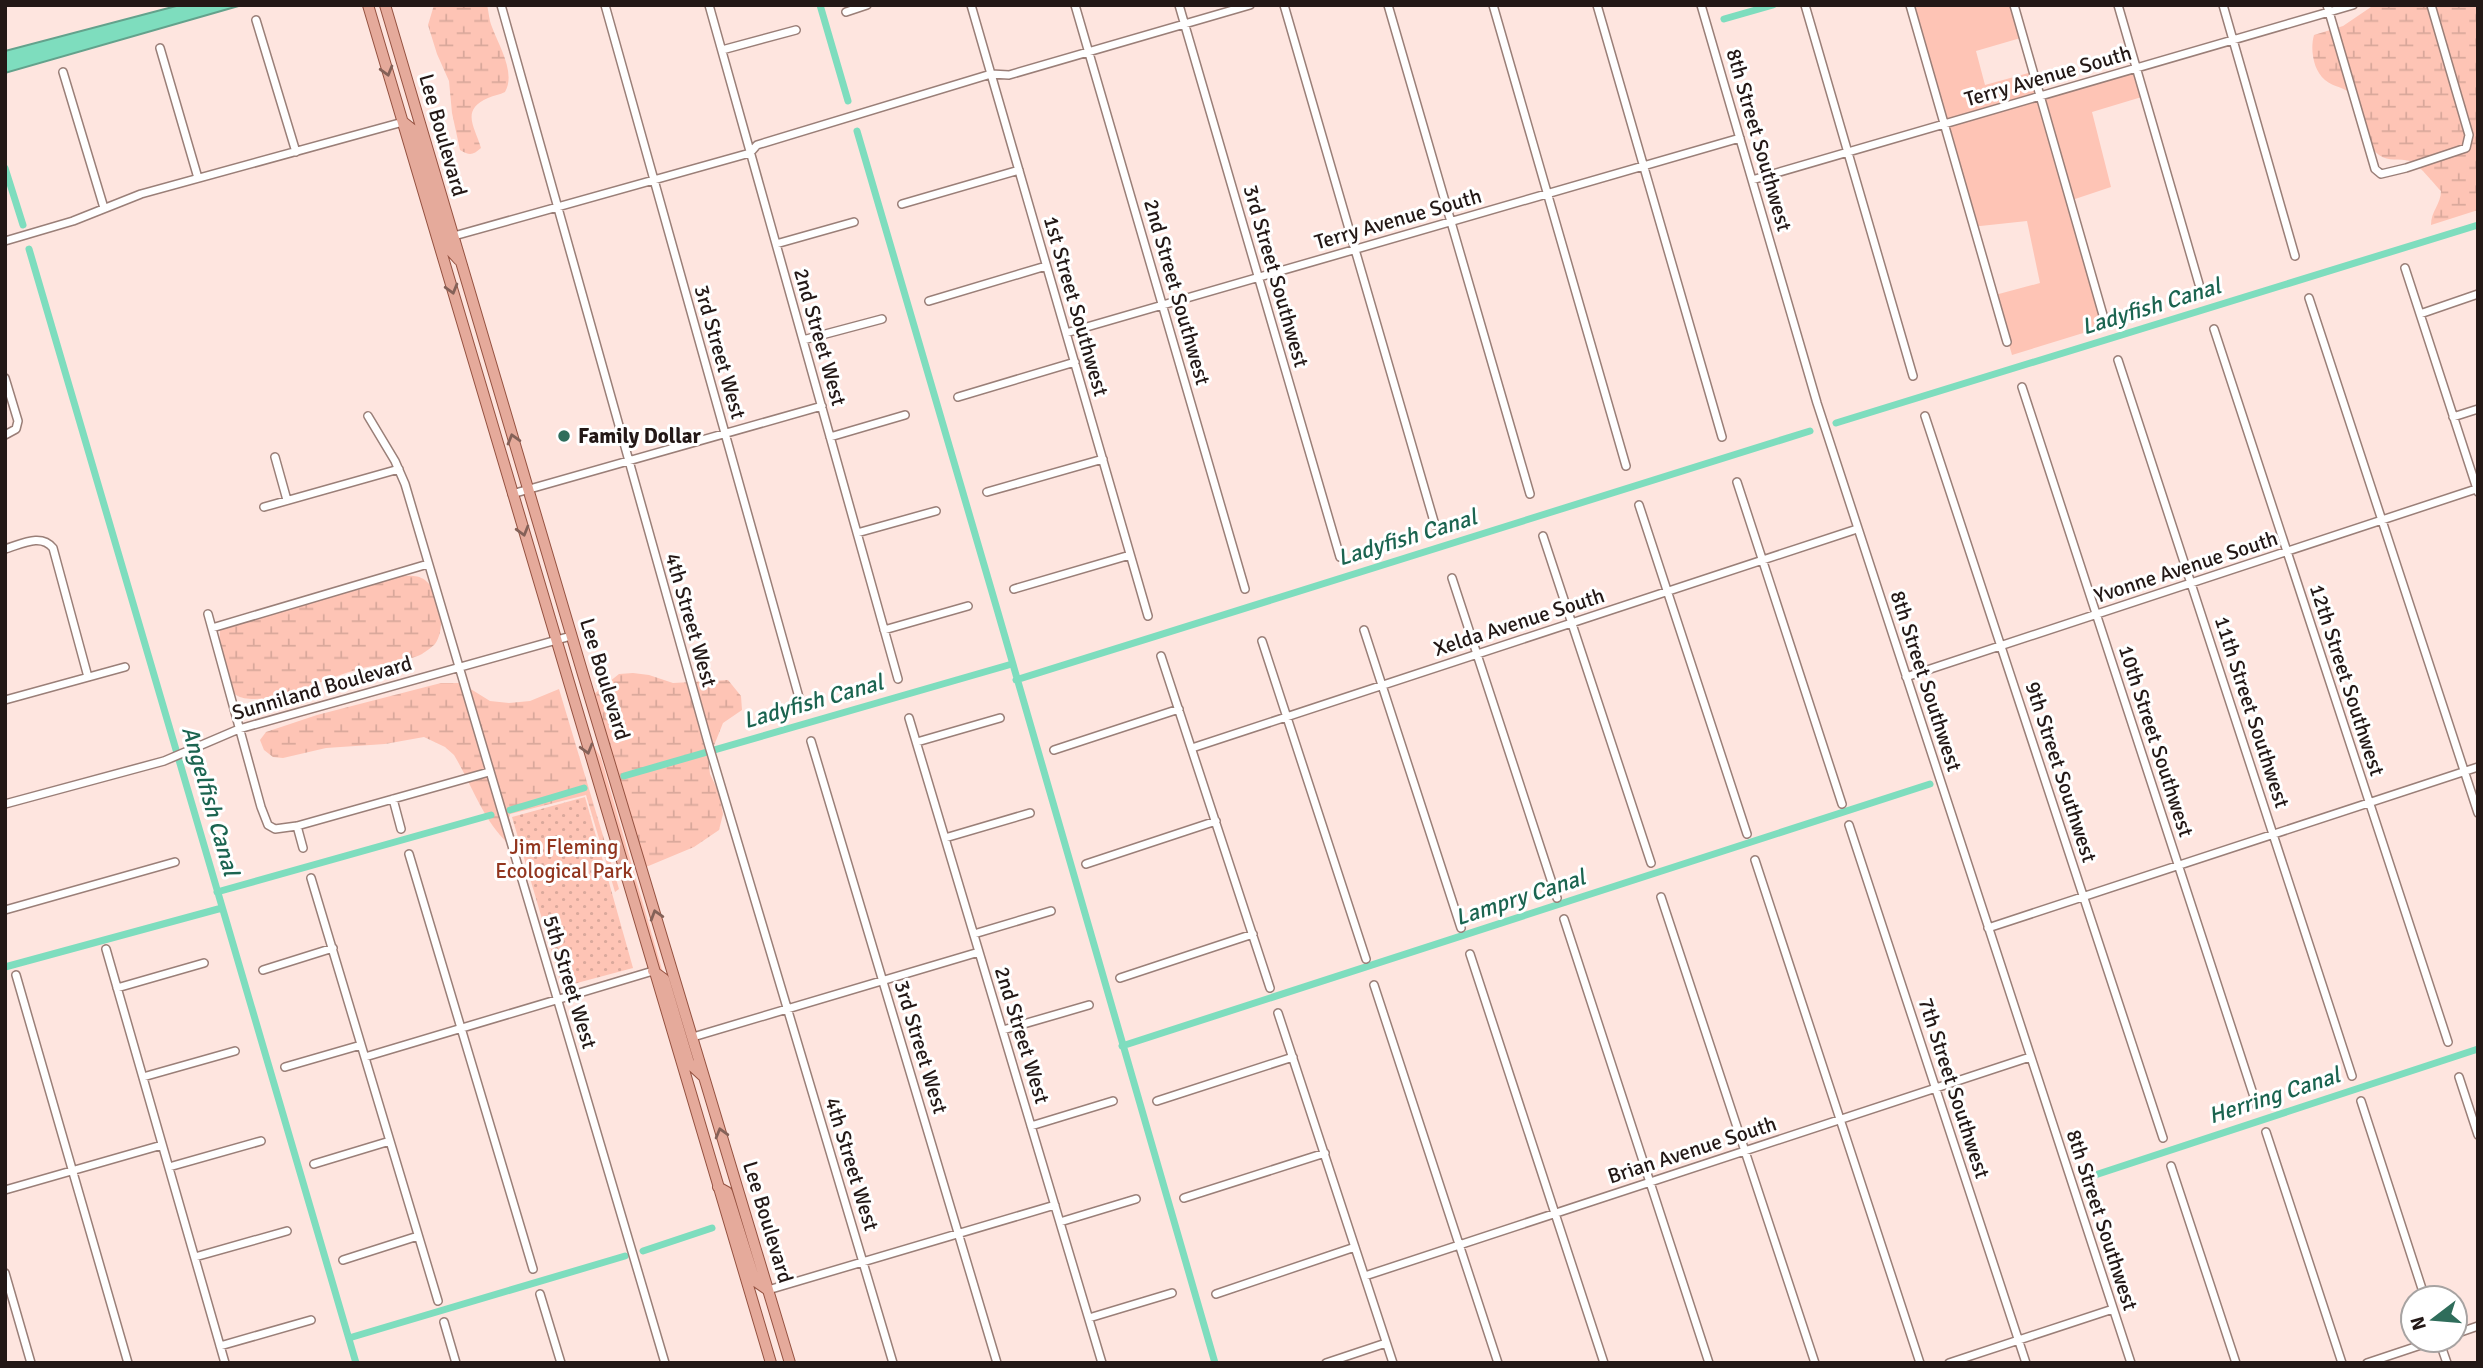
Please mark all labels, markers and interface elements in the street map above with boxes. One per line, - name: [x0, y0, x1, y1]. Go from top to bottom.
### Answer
- street label: Terry Avenue South: [1961, 40, 2135, 112]
- street label: 8th Street Southwest: [1721, 46, 1797, 234]
- one-way arrow: [379, 64, 394, 76]
- street label: Lee Boulevard: [413, 71, 473, 199]
- street label: 3rd Street Southwest: [1238, 182, 1314, 370]
- street label: Terry Avenue South: [1311, 183, 1485, 255]
- street label: 2nd Street Southwest: [1138, 196, 1216, 388]
- street label: 1st Street Southwest: [1038, 213, 1114, 399]
- street label: 2nd Street West: [788, 265, 852, 409]
- water label: Ladyfish Canal: [2078, 271, 2226, 341]
- street label: 3rd Street West: [688, 282, 752, 422]
- one-way arrow: [443, 283, 458, 295]
- place label: Family Dollar: [578, 423, 702, 449]
- marker: Family Dollar: [556, 428, 572, 444]
- one-way arrow: [507, 433, 522, 445]
- water label: Ladyfish Canal: [1334, 502, 1482, 572]
- one-way arrow: [514, 524, 529, 536]
- street label: Yvonne Avenue South: [2091, 525, 2281, 609]
- street label: 4th Street West: [659, 550, 723, 690]
- street label: 12th Street Southwest: [2304, 581, 2390, 779]
- street label: Xelda Avenue South: [1430, 582, 1608, 662]
- street label: 8th Street Southwest: [1885, 587, 1967, 775]
- street label: 11th Street Southwest: [2209, 613, 2295, 811]
- street label: Lee Boulevard: [574, 615, 636, 743]
- street label: 10th Street Southwest: [2113, 642, 2199, 840]
- street label: Sunniland Boulevard: [229, 650, 415, 726]
- water label: Ladyfish Canal: [740, 667, 888, 735]
- street label: 9th Street Southwest: [2020, 678, 2102, 866]
- water label: Angelfish Canal: [175, 723, 246, 881]
- one-way arrow: [579, 743, 594, 755]
- park label: Jim Fleming Ecological Park: [495, 834, 633, 884]
- water label: Lampry Canal: [1451, 862, 1591, 932]
- one-way arrow: [649, 909, 664, 921]
- street label: 5th Street West: [537, 912, 603, 1052]
- street label: 2nd Street West: [989, 963, 1055, 1107]
- street label: 3rd Street West: [888, 977, 954, 1117]
- street label: 7th Street Southwest: [1913, 994, 1995, 1182]
- water label: Herring Canal: [2205, 1060, 2346, 1130]
- street label: 4th Street West: [819, 1094, 885, 1234]
- street label: Brian Avenue South: [1604, 1110, 1780, 1190]
- street label: 8th Street Southwest: [2061, 1126, 2143, 1314]
- one-way arrow: [715, 1127, 730, 1139]
- street label: Lee Boulevard: [737, 1158, 799, 1286]
- north arrow: [2399, 1284, 2469, 1354]
- text: N: [2405, 1314, 2432, 1333]

